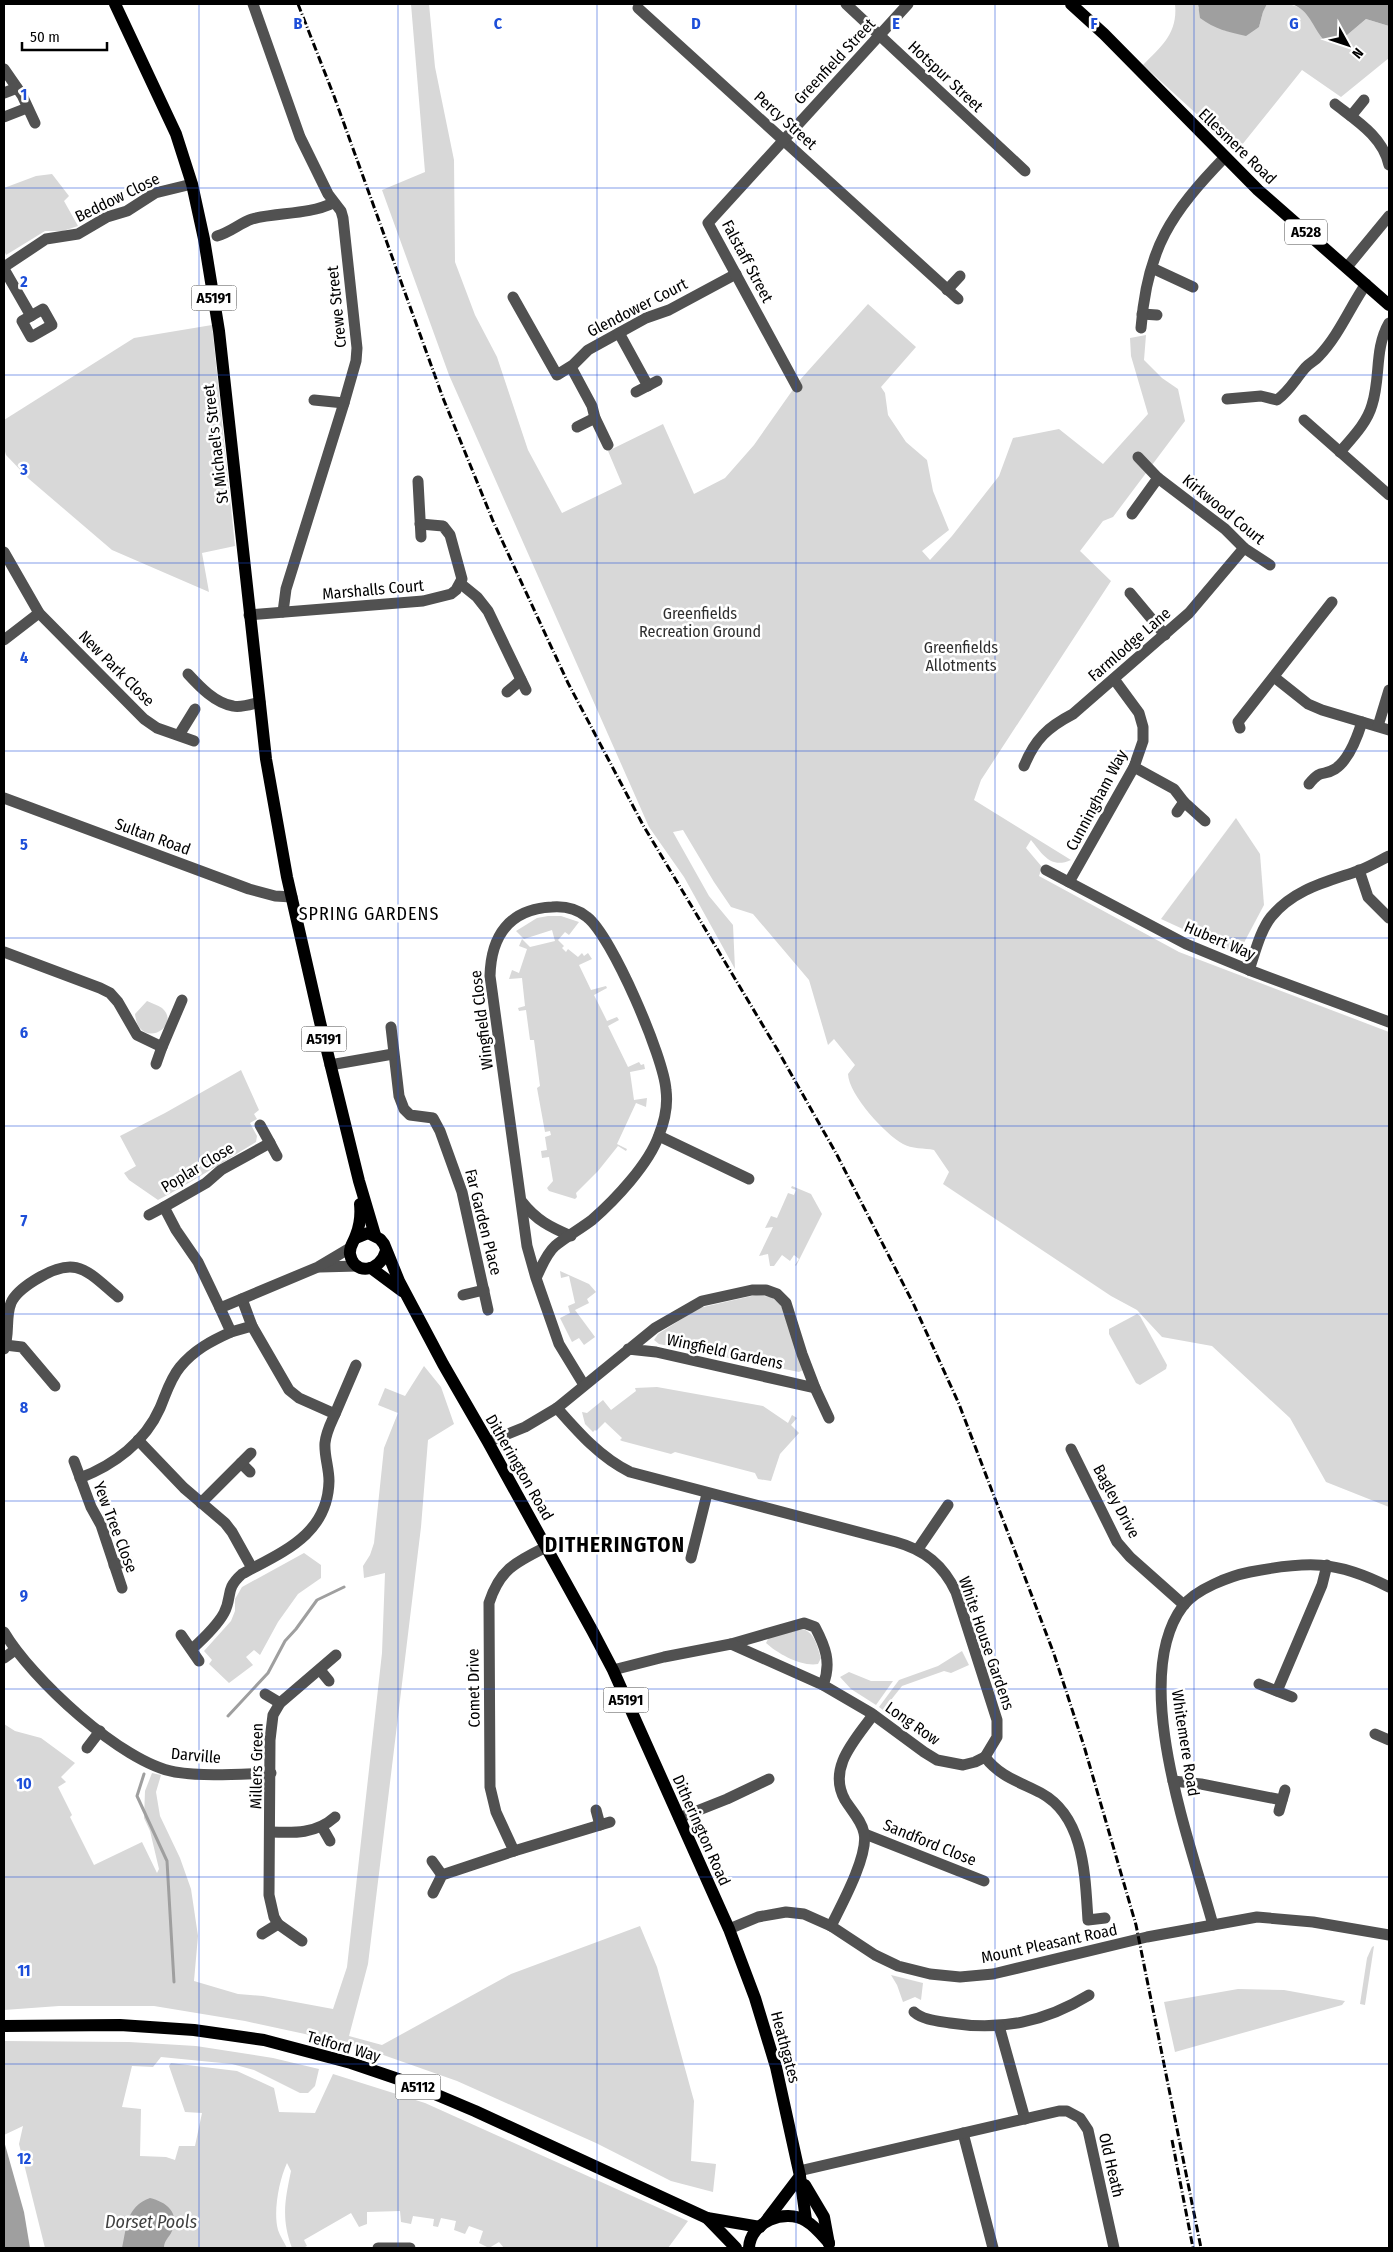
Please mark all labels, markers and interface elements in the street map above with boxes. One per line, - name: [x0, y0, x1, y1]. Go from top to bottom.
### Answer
- text: B: [294, 14, 303, 33]
- text: C: [494, 14, 503, 33]
- text: D: [691, 14, 701, 33]
- street label: Greenfield Street: [790, 14, 880, 108]
- text: E: [892, 14, 900, 33]
- text: F: [1090, 14, 1098, 33]
- text: G: [1289, 14, 1299, 33]
- scale bar: [22, 20, 108, 52]
- north arrow: [1323, 20, 1373, 70]
- text: 50 m: [30, 28, 60, 46]
- street label: Hotspur Street: [904, 37, 988, 116]
- text: N: [1348, 44, 1367, 62]
- text: 1: [21, 85, 27, 104]
- street label: Percy Street: [750, 87, 822, 154]
- street label: Ellesmere Road: [1195, 105, 1280, 188]
- street label: Beddow Close: [72, 169, 163, 226]
- street label: Falstaff Street: [718, 217, 778, 306]
- road number: A528: [1285, 220, 1327, 244]
- street label: Crewe Street: [323, 264, 350, 349]
- text: 2: [19, 272, 28, 291]
- street label: Glendower Court: [584, 274, 691, 341]
- road number: A5191: [192, 286, 236, 310]
- street label: St Michael's Street: [199, 382, 232, 505]
- text: 3: [19, 460, 28, 479]
- street label: Kirkwood Court: [1179, 470, 1269, 549]
- street label: Marshalls Court: [321, 576, 425, 603]
- street label: Farmlodge Lane: [1084, 603, 1174, 685]
- park label: Greenfields Recreation Ground: [639, 604, 761, 641]
- street label: New Park Close: [75, 627, 159, 710]
- park label: Greenfields Allotments: [924, 638, 998, 675]
- text: 4: [20, 648, 28, 667]
- street label: Cunningham Way: [1062, 746, 1131, 854]
- street label: Sultan Road: [113, 814, 193, 859]
- text: 5: [20, 835, 28, 854]
- district label: SPRING GARDENS: [299, 903, 439, 925]
- street label: Hubert Way: [1181, 917, 1259, 964]
- street label: Wingfield Close: [466, 969, 497, 1071]
- text: 6: [20, 1023, 28, 1042]
- road number: A5191: [302, 1026, 346, 1052]
- street label: Poplar Close: [157, 1138, 237, 1197]
- street label: Far Garden Place: [461, 1167, 506, 1277]
- text: 7: [21, 1211, 28, 1230]
- street label: Wingfield Gardens: [665, 1330, 785, 1373]
- text: 8: [20, 1398, 29, 1417]
- street label: Ditherington Road: [482, 1411, 558, 1524]
- street label: Bagley Drive: [1089, 1461, 1144, 1541]
- street label: Yew Tree Close: [89, 1479, 142, 1576]
- district label: DITHERINGTON: [545, 1532, 685, 1558]
- street label: White House Gardens: [955, 1574, 1018, 1713]
- text: 9: [20, 1586, 28, 1605]
- street label: Comet Drive: [463, 1648, 484, 1728]
- road number: A5191: [604, 1688, 648, 1712]
- street label: Whitemere Road: [1168, 1688, 1203, 1798]
- street label: Long Row: [882, 1698, 944, 1749]
- street label: Millers Green: [246, 1723, 267, 1809]
- street label: Darville: [170, 1744, 222, 1767]
- street label: Ditherington Road: [669, 1772, 734, 1889]
- text: 10: [16, 1774, 32, 1793]
- street label: Sandford Close: [881, 1815, 979, 1870]
- street label: Mount Pleasant Road: [979, 1920, 1119, 1967]
- text: 11: [17, 1961, 31, 1980]
- street label: Heathgates: [767, 2009, 804, 2085]
- street label: Telford Way: [305, 2027, 384, 2066]
- road number: A5112: [396, 2074, 440, 2100]
- street label: Old Heath: [1095, 2131, 1128, 2199]
- text: 12: [17, 2149, 32, 2168]
- water label: Dorset Pools: [105, 2211, 197, 2233]

